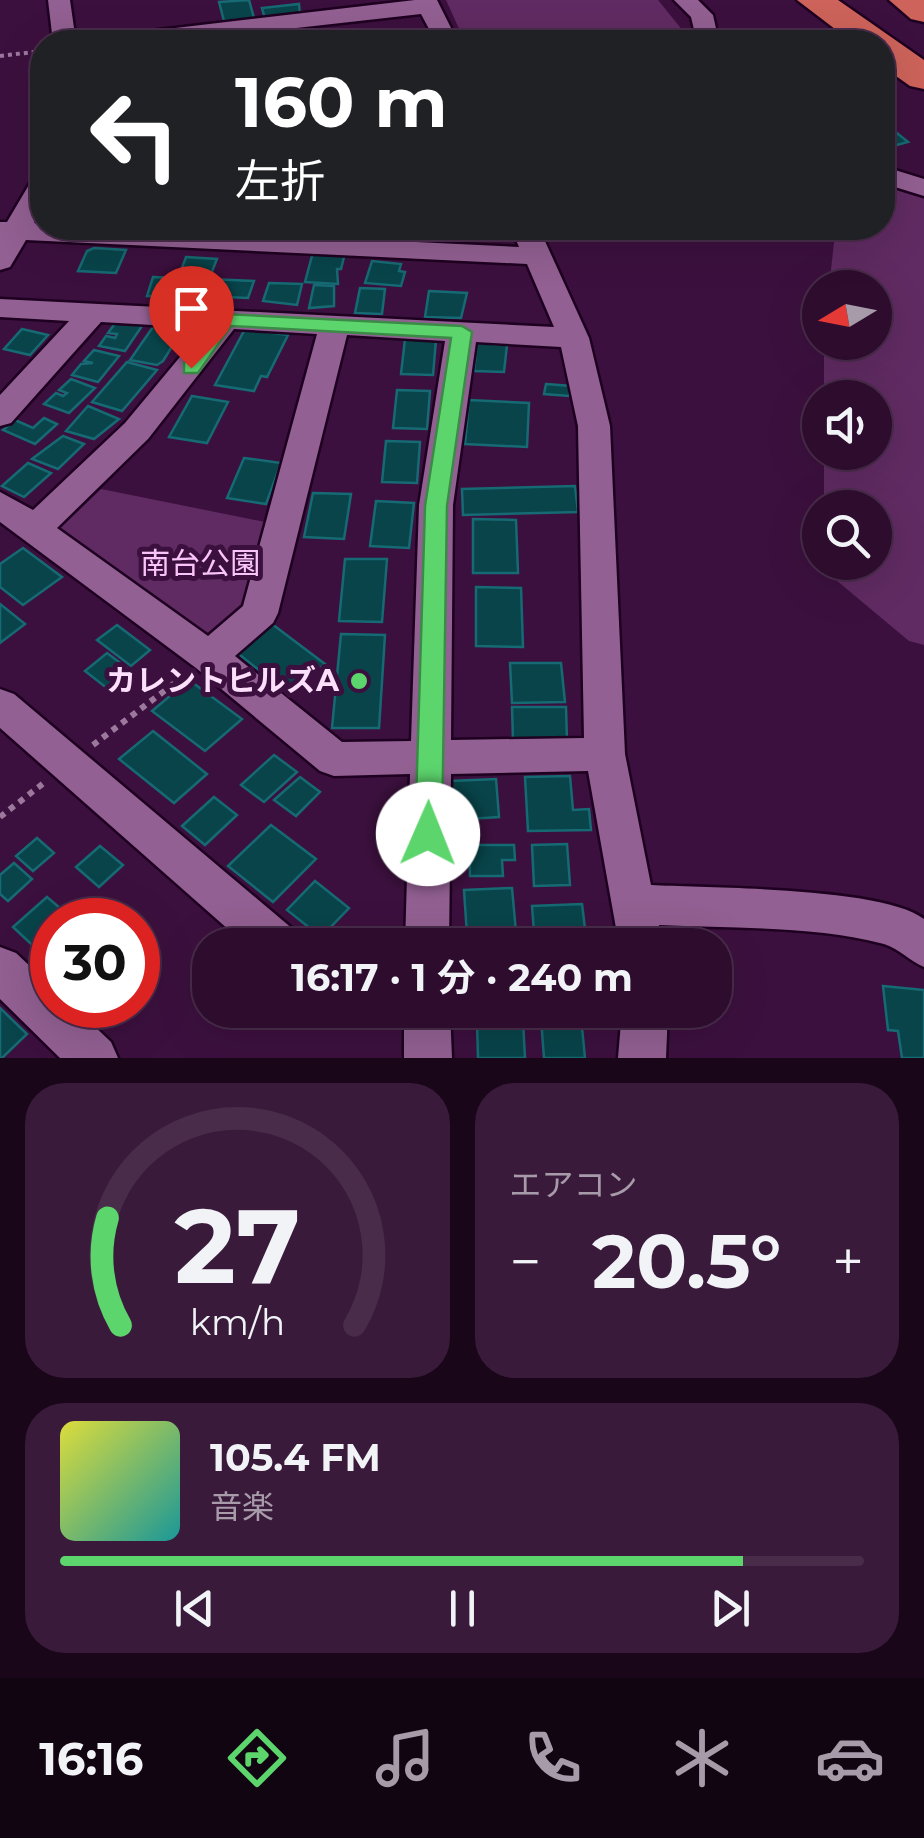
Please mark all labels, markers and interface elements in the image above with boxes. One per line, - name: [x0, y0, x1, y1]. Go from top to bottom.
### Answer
- text: 160 m: [235, 59, 448, 145]
- icon: left: [70, 70, 200, 200]
- text: 左折: [235, 153, 325, 208]
- pin: [149, 266, 234, 369]
- north arrow: [802, 270, 892, 360]
- map controls: [802, 270, 892, 580]
- icon: arrive: [164, 281, 219, 336]
- button: sound: [802, 380, 892, 470]
- button: search: [802, 490, 892, 580]
- park label: 南台公園: [140, 545, 260, 582]
- place label: カレントヒルズA: [106, 662, 340, 699]
- marker: カレントヒルズA: [348, 670, 370, 692]
- position arrow: [376, 782, 480, 886]
- speed limit sign: 30: [30, 898, 160, 1028]
- text: 16:17 · 1 分 · 240 m: [291, 954, 633, 1001]
- text: エアコン: [510, 1165, 638, 1204]
- text: 27: [174, 1182, 300, 1309]
- text: 20.5°: [592, 1215, 781, 1307]
- text: −: [510, 1228, 541, 1295]
- text: +: [832, 1228, 864, 1295]
- text: km/h: [190, 1300, 285, 1344]
- text: 105.4 FM: [210, 1434, 381, 1481]
- text: 音楽: [210, 1487, 274, 1526]
- icon: previous: [167, 1581, 222, 1636]
- icon: pause: [435, 1581, 490, 1636]
- icon: next: [703, 1581, 758, 1636]
- icon: directions: [222, 1723, 292, 1793]
- icon: music: [370, 1723, 440, 1793]
- icon: phone: [518, 1723, 588, 1793]
- icon: climate: [667, 1723, 737, 1793]
- icon: car: [815, 1723, 885, 1793]
- text: 16:16: [39, 1731, 144, 1786]

